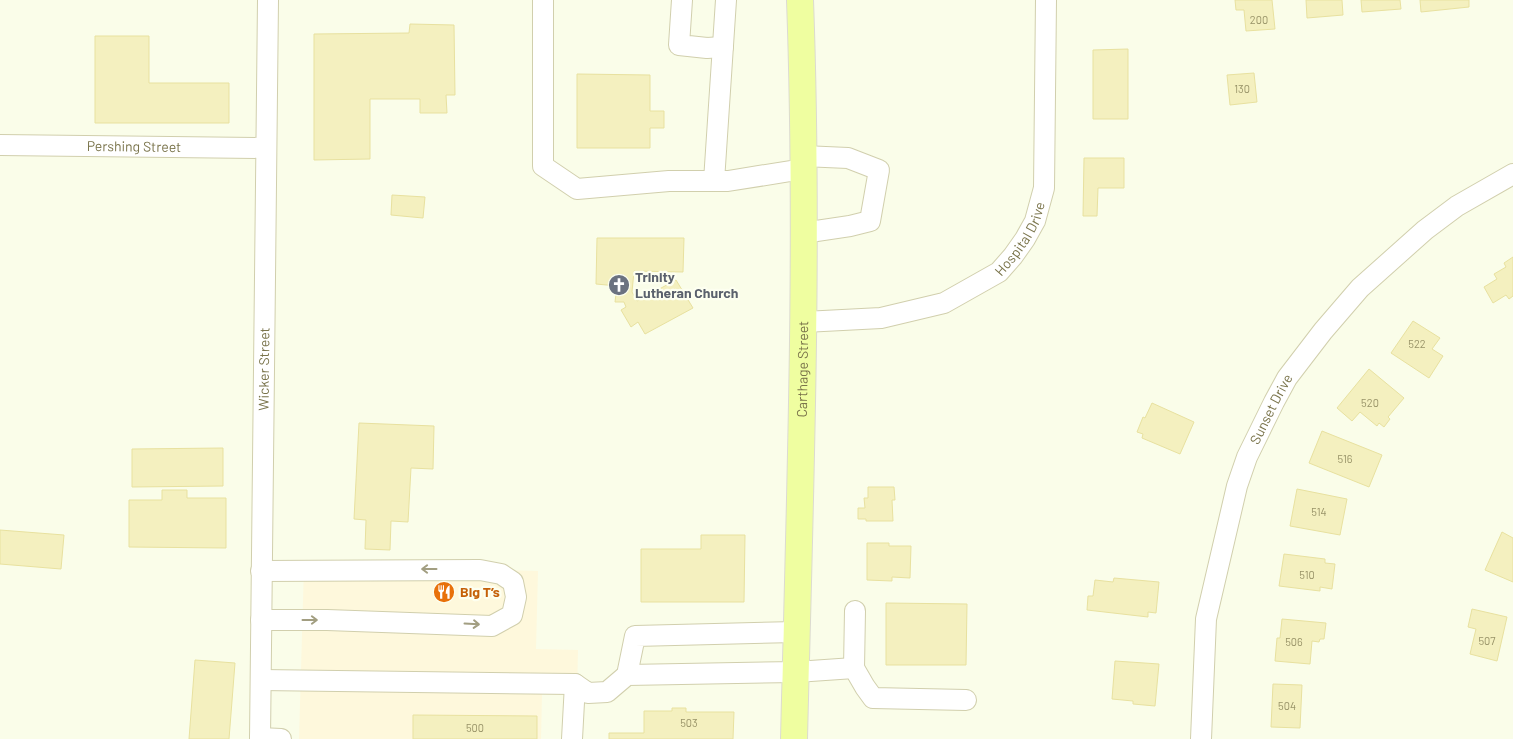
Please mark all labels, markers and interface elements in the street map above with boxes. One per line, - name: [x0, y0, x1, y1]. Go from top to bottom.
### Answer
- house number: 200: [1250, 13, 1268, 26]
- house number: 130: [1234, 82, 1250, 95]
- street label: Pershing Street: [87, 137, 181, 155]
- street label: Hospital Drive: [991, 200, 1048, 279]
- place label: Trinity Lutheran Church: [635, 268, 739, 301]
- church icon: Trinity Lutheran Church: [607, 273, 631, 297]
- street label: Carthage Street: [793, 321, 811, 418]
- street label: Wicker Street: [255, 327, 272, 411]
- house number: 522: [1408, 337, 1426, 350]
- street label: Sunset Drive: [1246, 371, 1296, 447]
- house number: 520: [1361, 396, 1379, 409]
- house number: 516: [1338, 452, 1353, 465]
- house number: 514: [1311, 505, 1327, 518]
- one-way arrow: [422, 564, 438, 574]
- house number: 510: [1299, 568, 1315, 581]
- restaurant icon: Big T’s: [432, 580, 456, 604]
- place label: Big T’s: [460, 583, 500, 600]
- one-way arrow: [302, 615, 318, 625]
- one-way arrow: [464, 620, 480, 629]
- house number: 507: [1478, 634, 1496, 647]
- house number: 506: [1285, 635, 1303, 648]
- house number: 504: [1278, 699, 1296, 712]
- house number: 503: [680, 716, 698, 729]
- house number: 500: [466, 721, 484, 734]

